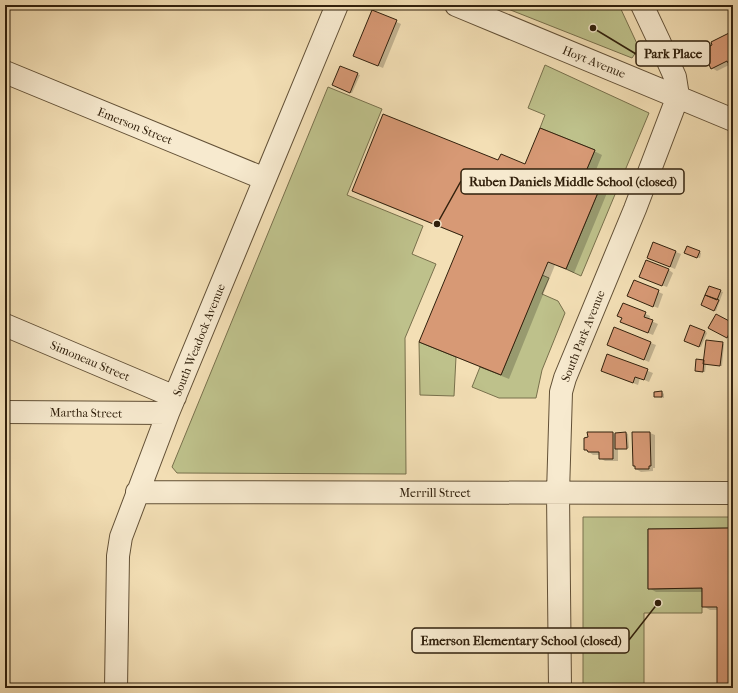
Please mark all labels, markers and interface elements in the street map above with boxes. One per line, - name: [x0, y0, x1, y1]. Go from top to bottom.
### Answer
- callout: Park Place: [636, 41, 710, 66]
- street label: Hoyt Avenue: [560, 43, 628, 81]
- text: Park Place: [644, 46, 703, 61]
- street label: Emerson Street: [95, 105, 175, 148]
- callout: Ruben Daniels Middle School (closed): [461, 169, 684, 194]
- text: Ruben Daniels Middle School (closed): [469, 174, 677, 189]
- street label: South Weadock Avenue: [170, 282, 228, 398]
- street label: South Park Avenue: [558, 288, 608, 384]
- street label: Simoneau Street: [48, 338, 133, 384]
- street label: Martha Street: [50, 405, 123, 421]
- street label: Merrill Street: [399, 486, 471, 500]
- callout: Emerson Elementary School (closed): [412, 628, 629, 653]
- text: Emerson Elementary School (closed): [420, 633, 622, 649]

